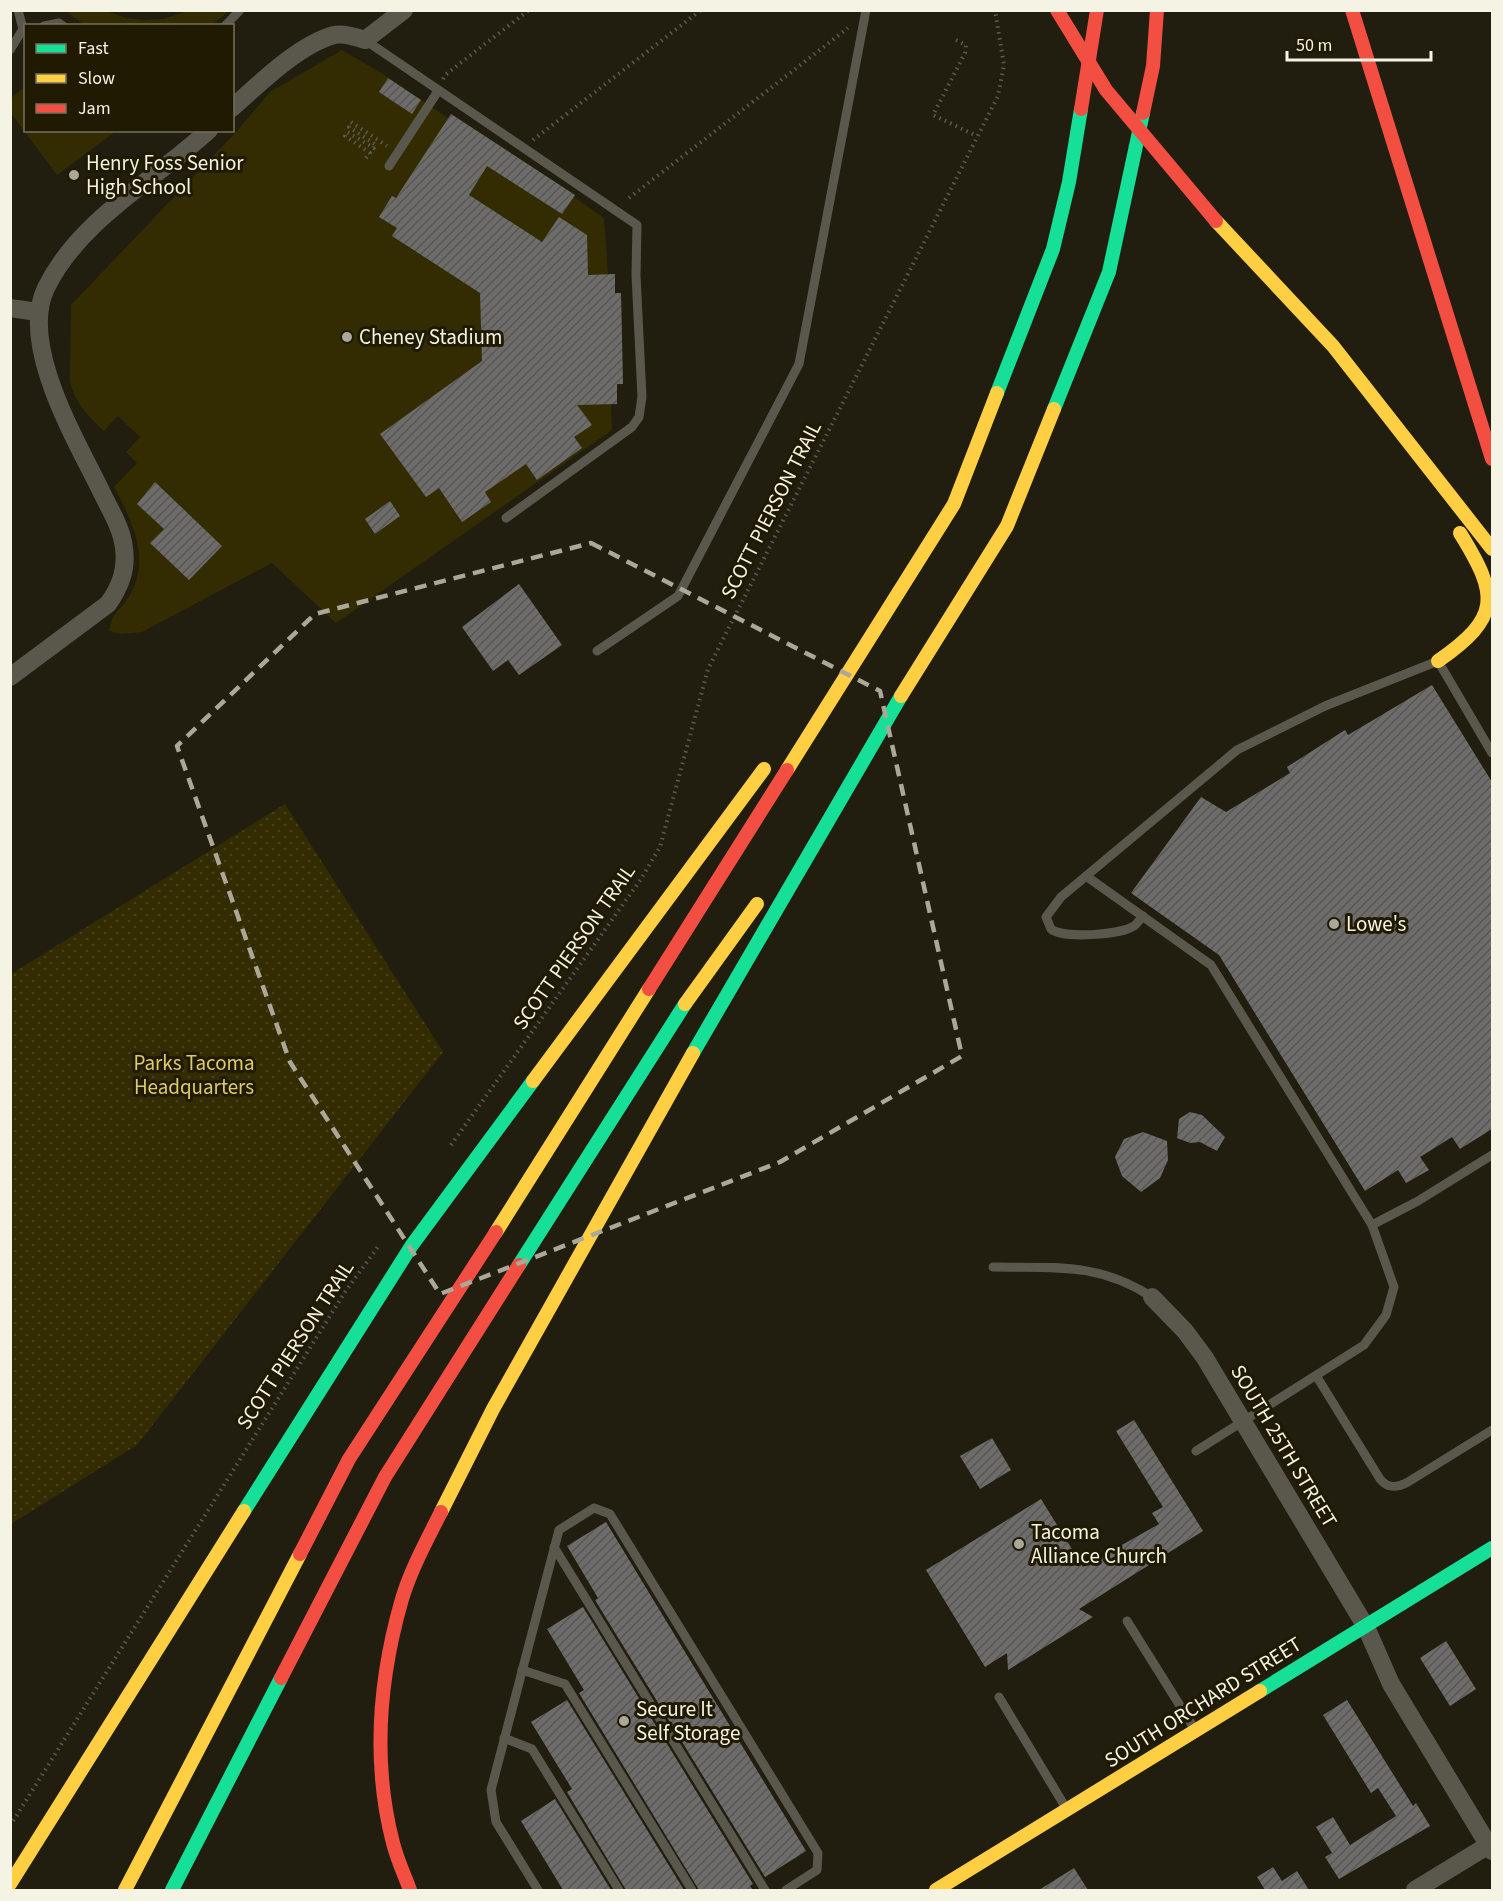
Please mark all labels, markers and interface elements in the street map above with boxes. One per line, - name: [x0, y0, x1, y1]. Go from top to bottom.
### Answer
- legend: [24, 24, 234, 132]
- scale bar: [1287, 24, 1431, 62]
- text: 50 m: [1296, 33, 1332, 58]
- text: Fast: [78, 36, 109, 61]
- text: Slow: [78, 66, 115, 91]
- text: Jam: [78, 96, 111, 121]
- place label: Henry Foss Senior High School: [86, 148, 244, 202]
- marker: Henry Foss Senior High School: [67, 168, 81, 182]
- place label: Cheney Stadium: [359, 322, 502, 352]
- marker: Cheney Stadium: [340, 330, 354, 344]
- street label: SCOTT PIERSON TRAIL: [713, 416, 829, 604]
- street label: SCOTT PIERSON TRAIL: [505, 858, 643, 1036]
- place label: Lowe's: [1346, 909, 1407, 939]
- marker: Lowe's: [1327, 917, 1341, 931]
- park label: Parks Tacoma Headquarters: [133, 1048, 255, 1102]
- street label: SCOTT PIERSON TRAIL: [229, 1255, 361, 1435]
- street label: SOUTH 25TH STREET: [1223, 1359, 1345, 1533]
- place label: Tacoma Alliance Church: [1031, 1517, 1167, 1571]
- marker: Tacoma Alliance Church: [1012, 1537, 1026, 1551]
- street label: SOUTH ORCHARD STREET: [1099, 1629, 1307, 1775]
- place label: Secure It Self Storage: [636, 1694, 740, 1748]
- marker: Secure It Self Storage: [617, 1714, 631, 1728]

